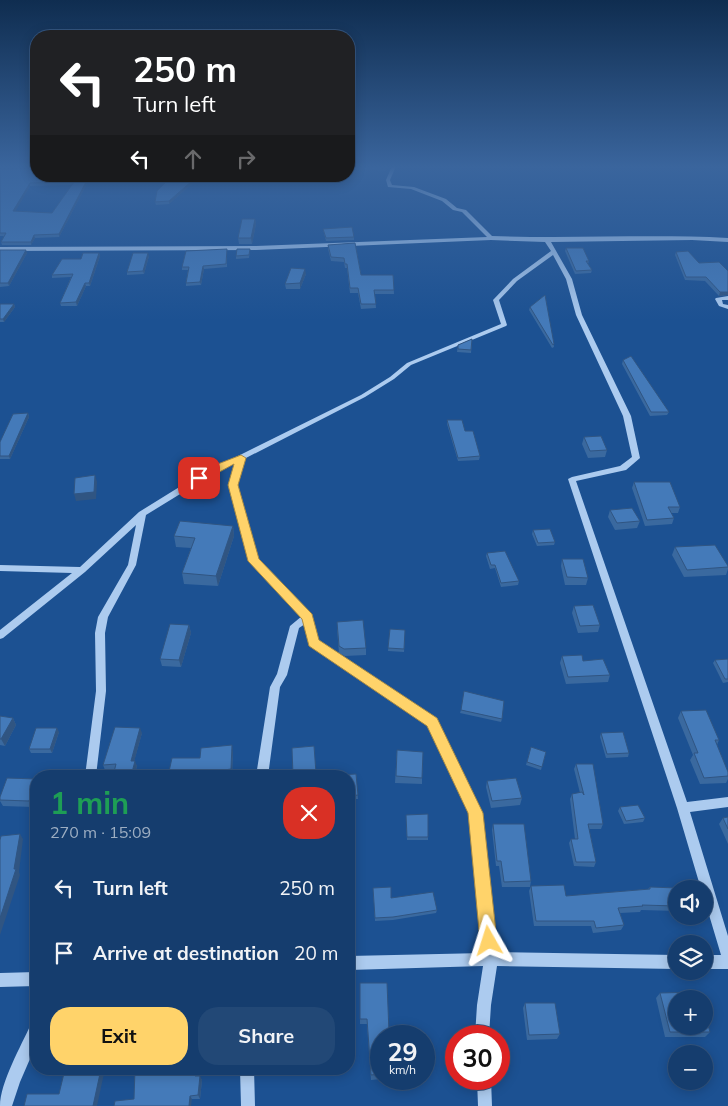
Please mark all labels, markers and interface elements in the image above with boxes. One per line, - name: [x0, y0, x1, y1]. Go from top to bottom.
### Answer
- text: 250 m: [133, 47, 237, 91]
- icon: left: [50, 50, 115, 115]
- text: Turn left: [133, 90, 216, 118]
- icon: left: [126, 145, 154, 173]
- icon: ahead: [179, 145, 207, 173]
- icon: right: [232, 145, 260, 173]
- pin: [178, 457, 220, 499]
- icon: arrive: [185, 464, 213, 492]
- text: 1 min: [50, 784, 129, 822]
- button: close: [283, 787, 335, 839]
- text: 270 m · 15:09: [50, 822, 151, 842]
- icon: left: [50, 874, 78, 902]
- text: Turn left: [93, 876, 168, 900]
- text: 250 m: [279, 876, 335, 900]
- map controls: [668, 880, 713, 1090]
- button: sound: [668, 880, 713, 925]
- position arrow: [462, 914, 514, 966]
- button: layers: [668, 935, 713, 980]
- icon: arrive: [50, 939, 78, 967]
- text: Arrive at destination: [93, 941, 279, 965]
- text: 20 m: [294, 941, 338, 965]
- button: +: [668, 990, 713, 1035]
- button: Exit: [50, 1007, 188, 1065]
- button: Share: [198, 1007, 335, 1065]
- speed limit sign: 30: [445, 1025, 510, 1090]
- text: 29: [387, 1036, 418, 1067]
- button: −: [668, 1045, 713, 1090]
- text: km/h: [389, 1062, 416, 1077]

